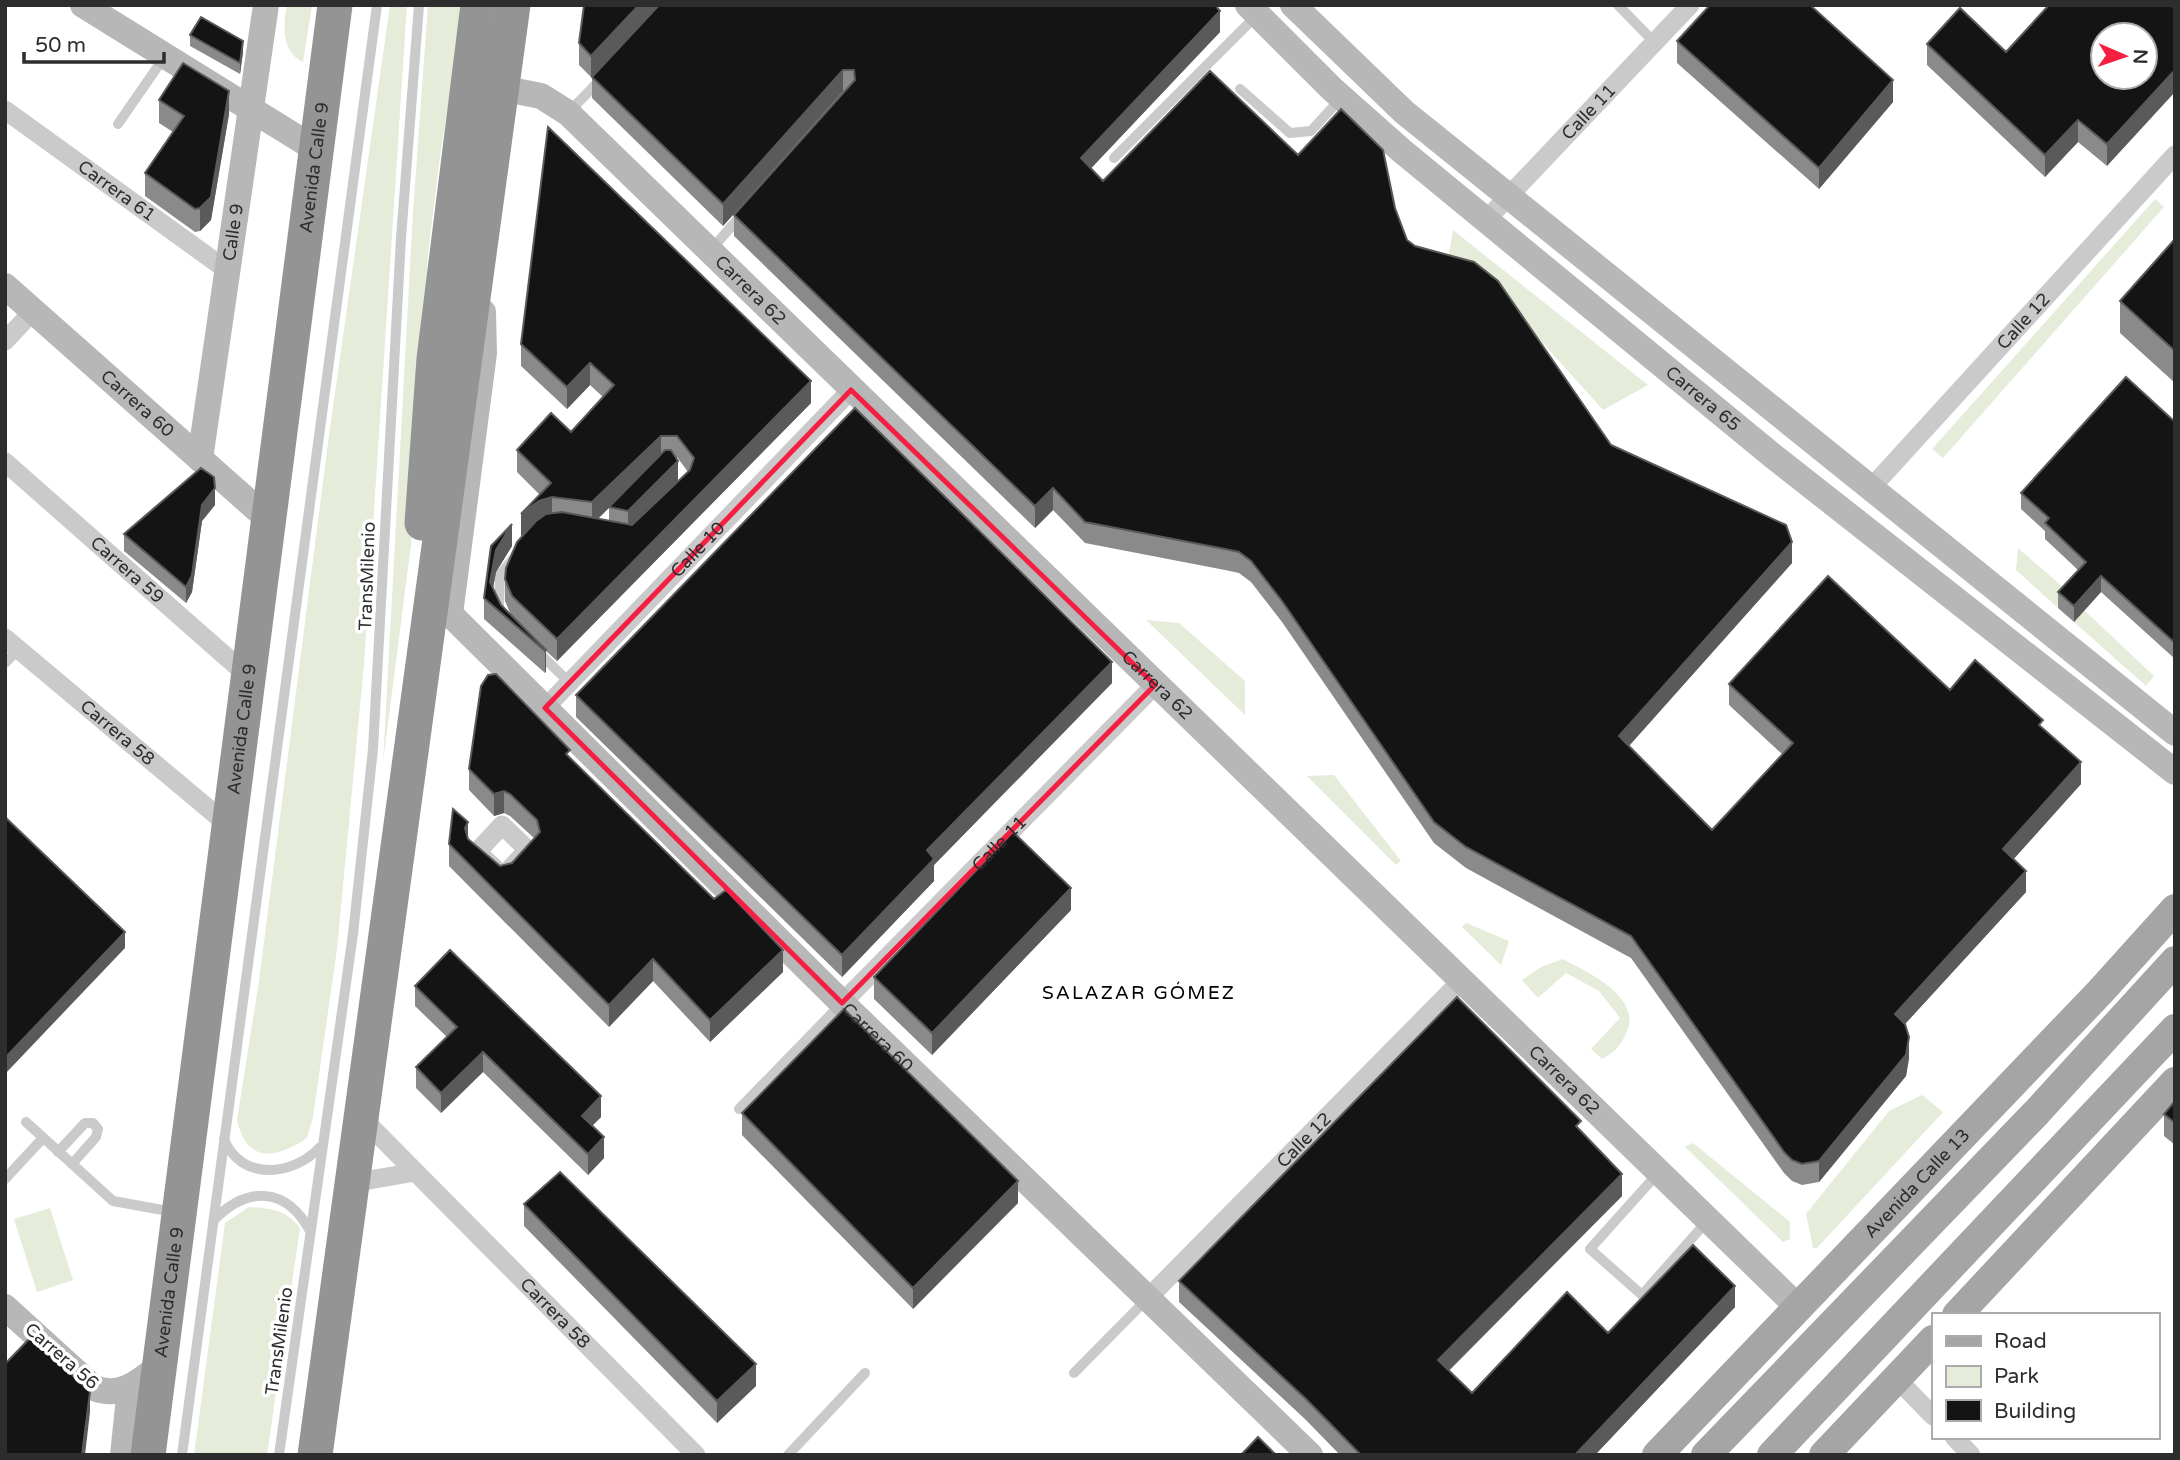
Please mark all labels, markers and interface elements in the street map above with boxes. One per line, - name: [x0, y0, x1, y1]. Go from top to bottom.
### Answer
- scale bar: [24, 21, 164, 65]
- north arrow: [2089, 21, 2159, 91]
- text: 50 m: [35, 33, 86, 58]
- text: N: [2129, 49, 2151, 65]
- street label: Calle 11: [1557, 79, 1620, 145]
- street label: Avenida Calle 9: [295, 101, 333, 234]
- street label: Carrera 61: [74, 155, 160, 226]
- street label: Calle 9: [218, 202, 248, 263]
- street label: Carrera 62: [710, 251, 791, 330]
- street label: Calle 12: [1992, 288, 2055, 354]
- street label: Carrera 65: [1661, 361, 1745, 436]
- street label: Carrera 60: [96, 365, 179, 442]
- street label: Calle 10: [666, 517, 729, 582]
- street label: TransMilenio: [354, 521, 380, 631]
- street label: Carrera 59: [86, 531, 169, 608]
- street label: Carrera 62: [1117, 646, 1198, 725]
- street label: Avenida Calle 9: [222, 662, 261, 796]
- street label: Carrera 58: [76, 695, 159, 770]
- street label: Calle 11: [967, 811, 1031, 876]
- district label: SALAZAR GÓMEZ: [1042, 981, 1236, 1004]
- street label: Carrera 60: [837, 998, 918, 1077]
- street label: Carrera 62: [1524, 1041, 1604, 1119]
- street label: Calle 12: [1272, 1108, 1336, 1172]
- street label: Avenida Calle 13: [1860, 1124, 1974, 1243]
- street label: Avenida Calle 9: [150, 1226, 188, 1359]
- street label: Carrera 58: [516, 1273, 595, 1353]
- street label: TransMilenio: [261, 1285, 297, 1397]
- legend: [1932, 1313, 2159, 1439]
- street label: Carrera 56: [21, 1318, 103, 1394]
- text: Road: [1994, 1329, 2047, 1354]
- text: Park: [1994, 1364, 2039, 1389]
- text: Building: [1994, 1399, 2076, 1424]

